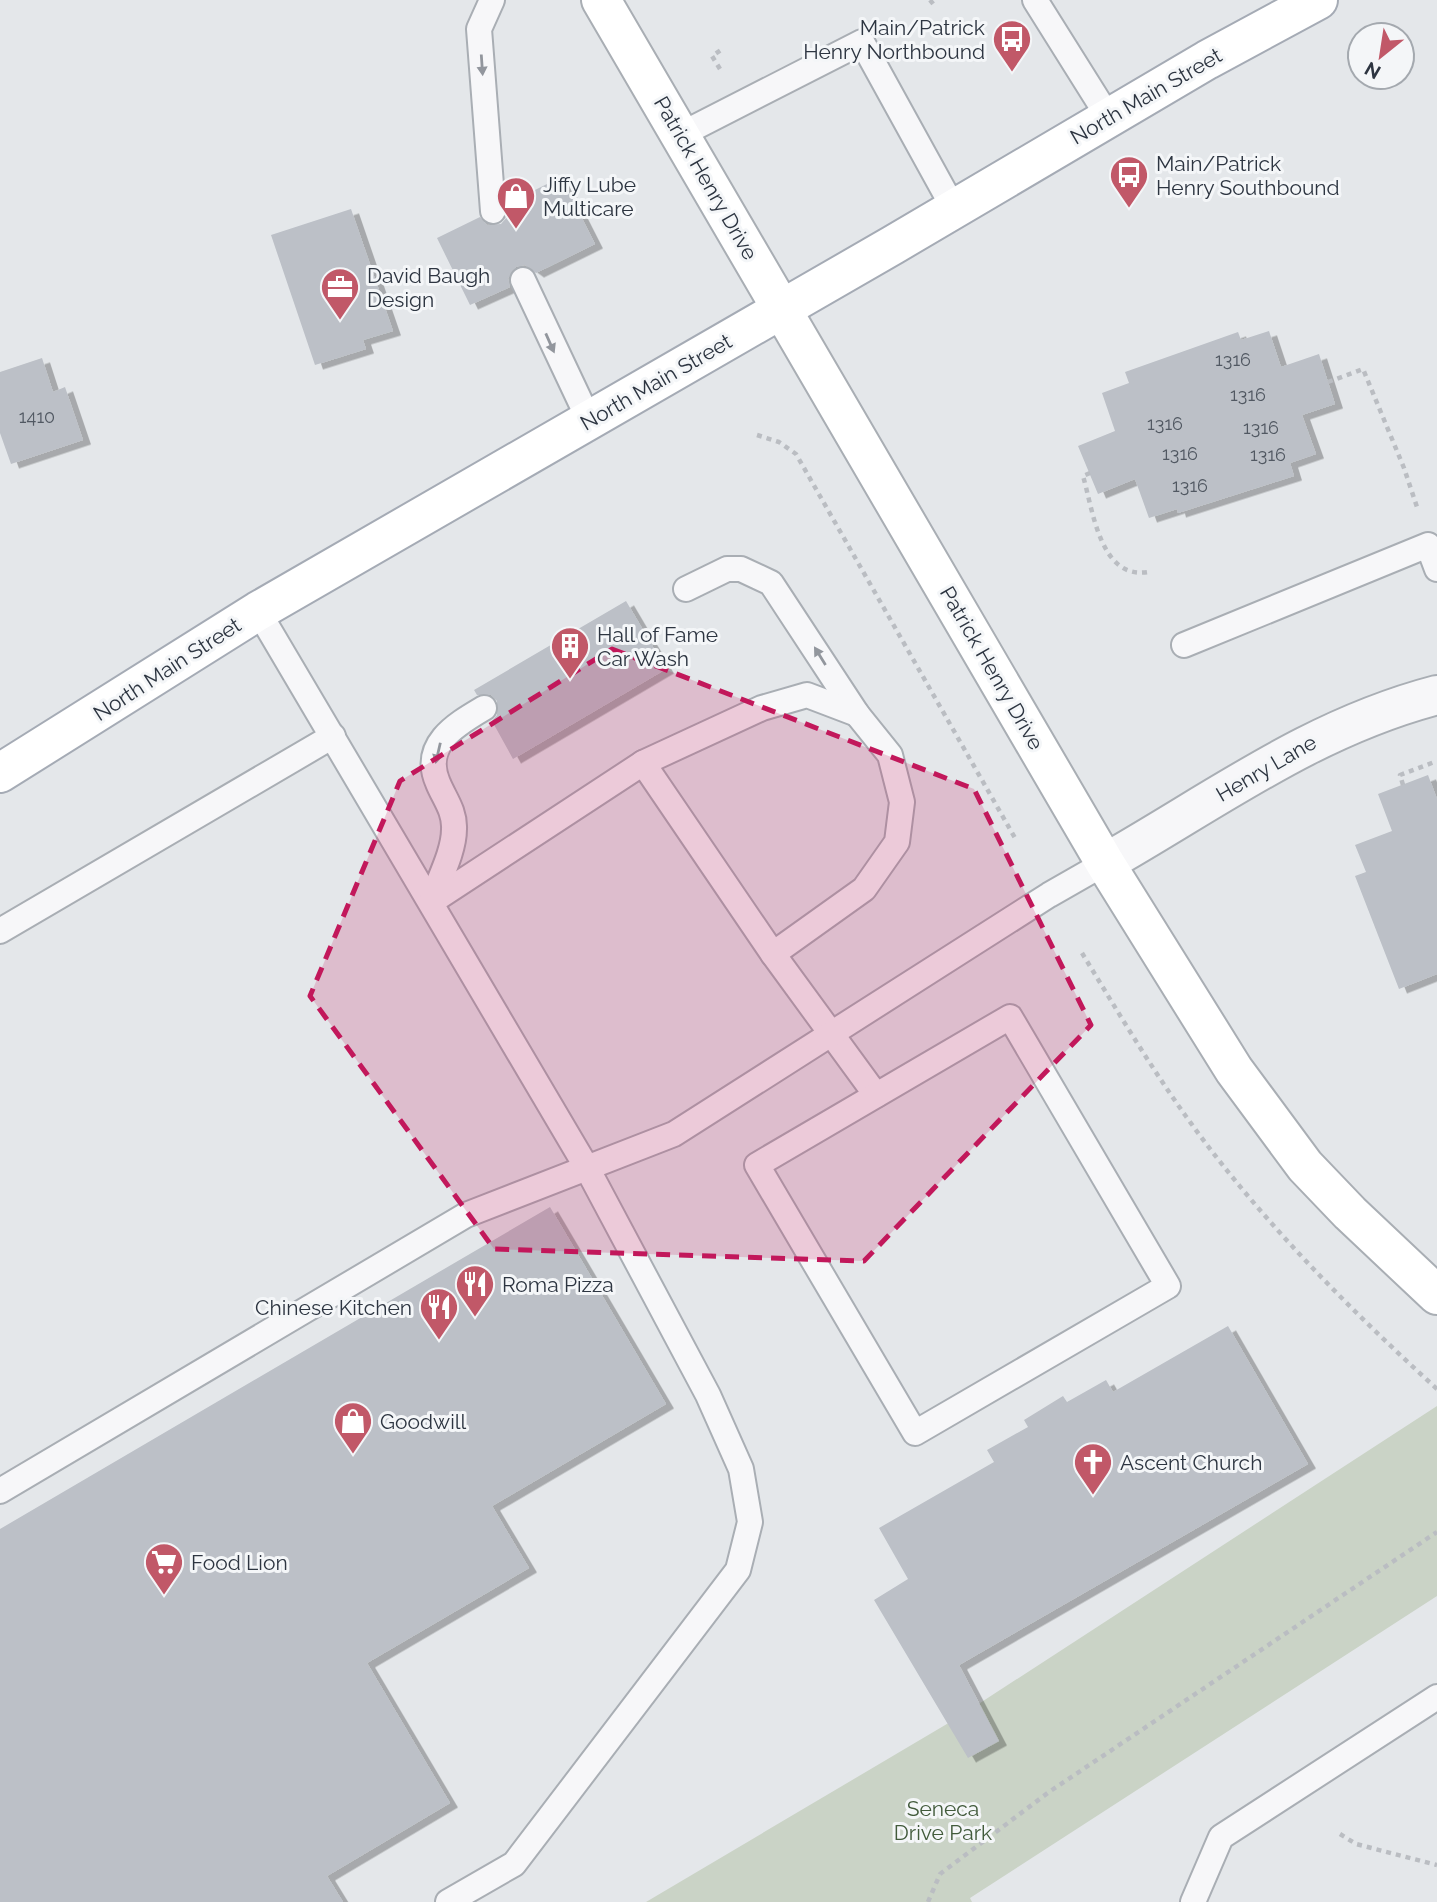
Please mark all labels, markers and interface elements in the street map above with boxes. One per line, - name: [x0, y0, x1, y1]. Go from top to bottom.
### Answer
- place label: Main/Patrick Henry Northbound: [803, 15, 985, 64]
- bus stop icon: Main/Patrick Henry Northbound: [991, 18, 1033, 73]
- north arrow: [1346, 21, 1416, 91]
- street label: North Main Street: [1066, 43, 1226, 149]
- one-way arrow: [477, 55, 488, 77]
- text: N: [1361, 58, 1384, 84]
- street label: Patrick Henry Drive: [649, 92, 763, 264]
- place label: Main/Patrick Henry Southbound: [1156, 151, 1340, 200]
- bus stop icon: Main/Patrick Henry Southbound: [1108, 154, 1150, 209]
- place label: Jiffy Lube Multicare: [543, 172, 636, 221]
- shop icon: Jiffy Lube Multicare: [495, 175, 537, 230]
- place label: David Baugh Design: [367, 263, 490, 312]
- office icon: David Baugh Design: [319, 266, 361, 321]
- street label: North Main Street: [576, 329, 736, 435]
- one-way arrow: [545, 332, 556, 353]
- house number: 1316: [1215, 349, 1251, 370]
- house number: 1316: [1230, 384, 1266, 405]
- house number: 1410: [19, 406, 55, 427]
- house number: 1316: [1147, 413, 1183, 434]
- house number: 1316: [1243, 417, 1279, 438]
- house number: 1316: [1162, 443, 1198, 464]
- house number: 1316: [1250, 444, 1286, 465]
- house number: 1316: [1172, 475, 1208, 496]
- street label: Patrick Henry Drive: [935, 582, 1049, 754]
- street label: North Main Street: [89, 612, 245, 726]
- place label: Hall of Fame Car Wash: [597, 622, 718, 671]
- building icon: Hall of Fame Car Wash: [549, 625, 591, 680]
- one-way arrow: [814, 646, 827, 666]
- street label: Henry Lane: [1211, 729, 1321, 807]
- one-way arrow: [432, 742, 443, 764]
- restaurant icon: Roma Pizza: [454, 1263, 496, 1318]
- place label: Roma Pizza: [502, 1272, 614, 1297]
- restaurant icon: Chinese Kitchen: [418, 1286, 460, 1341]
- place label: Chinese Kitchen: [255, 1295, 412, 1320]
- shop icon: Goodwill: [332, 1400, 374, 1455]
- place label: Goodwill: [380, 1409, 466, 1434]
- church icon: Ascent Church: [1072, 1441, 1114, 1496]
- place label: Ascent Church: [1120, 1450, 1262, 1475]
- supermarket icon: Food Lion: [143, 1541, 185, 1596]
- place label: Food Lion: [191, 1550, 288, 1575]
- park label: Seneca Drive Park: [894, 1796, 992, 1845]

